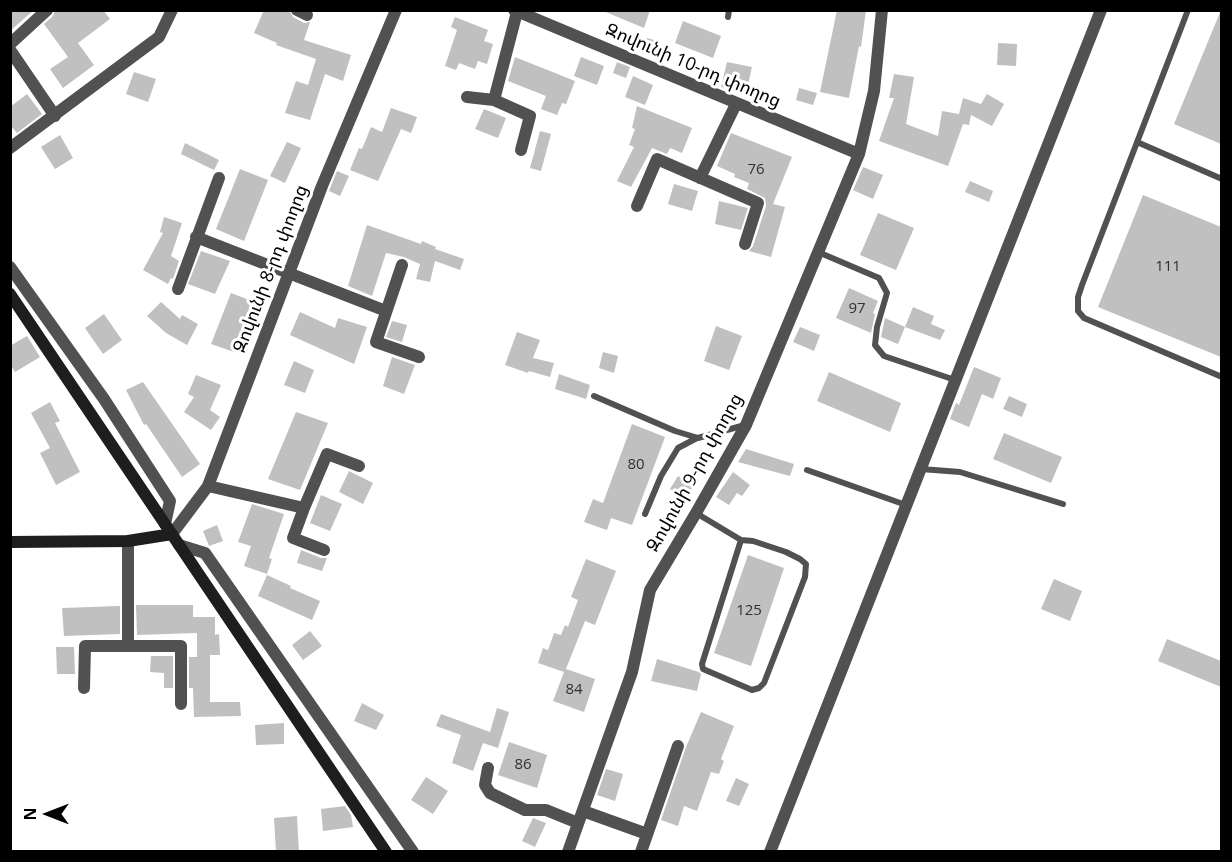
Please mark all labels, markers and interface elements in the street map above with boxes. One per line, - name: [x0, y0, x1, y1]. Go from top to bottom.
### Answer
- street label: Զովունի 10-րդ փողոց: [602, 19, 784, 113]
- house number: 76: [747, 161, 765, 179]
- street label: Զովունի 8-րդ փողոց: [229, 182, 313, 356]
- house number: 111: [1155, 258, 1181, 276]
- house number: 97: [848, 300, 866, 318]
- street label: Զովունի 9-րդ փողոց: [642, 390, 748, 556]
- house number: 80: [627, 456, 645, 474]
- house number: 125: [736, 602, 762, 620]
- house number: 84: [565, 681, 583, 699]
- house number: 86: [514, 756, 532, 774]
- north arrow: [18, 784, 78, 844]
- text: N: [19, 808, 41, 821]

